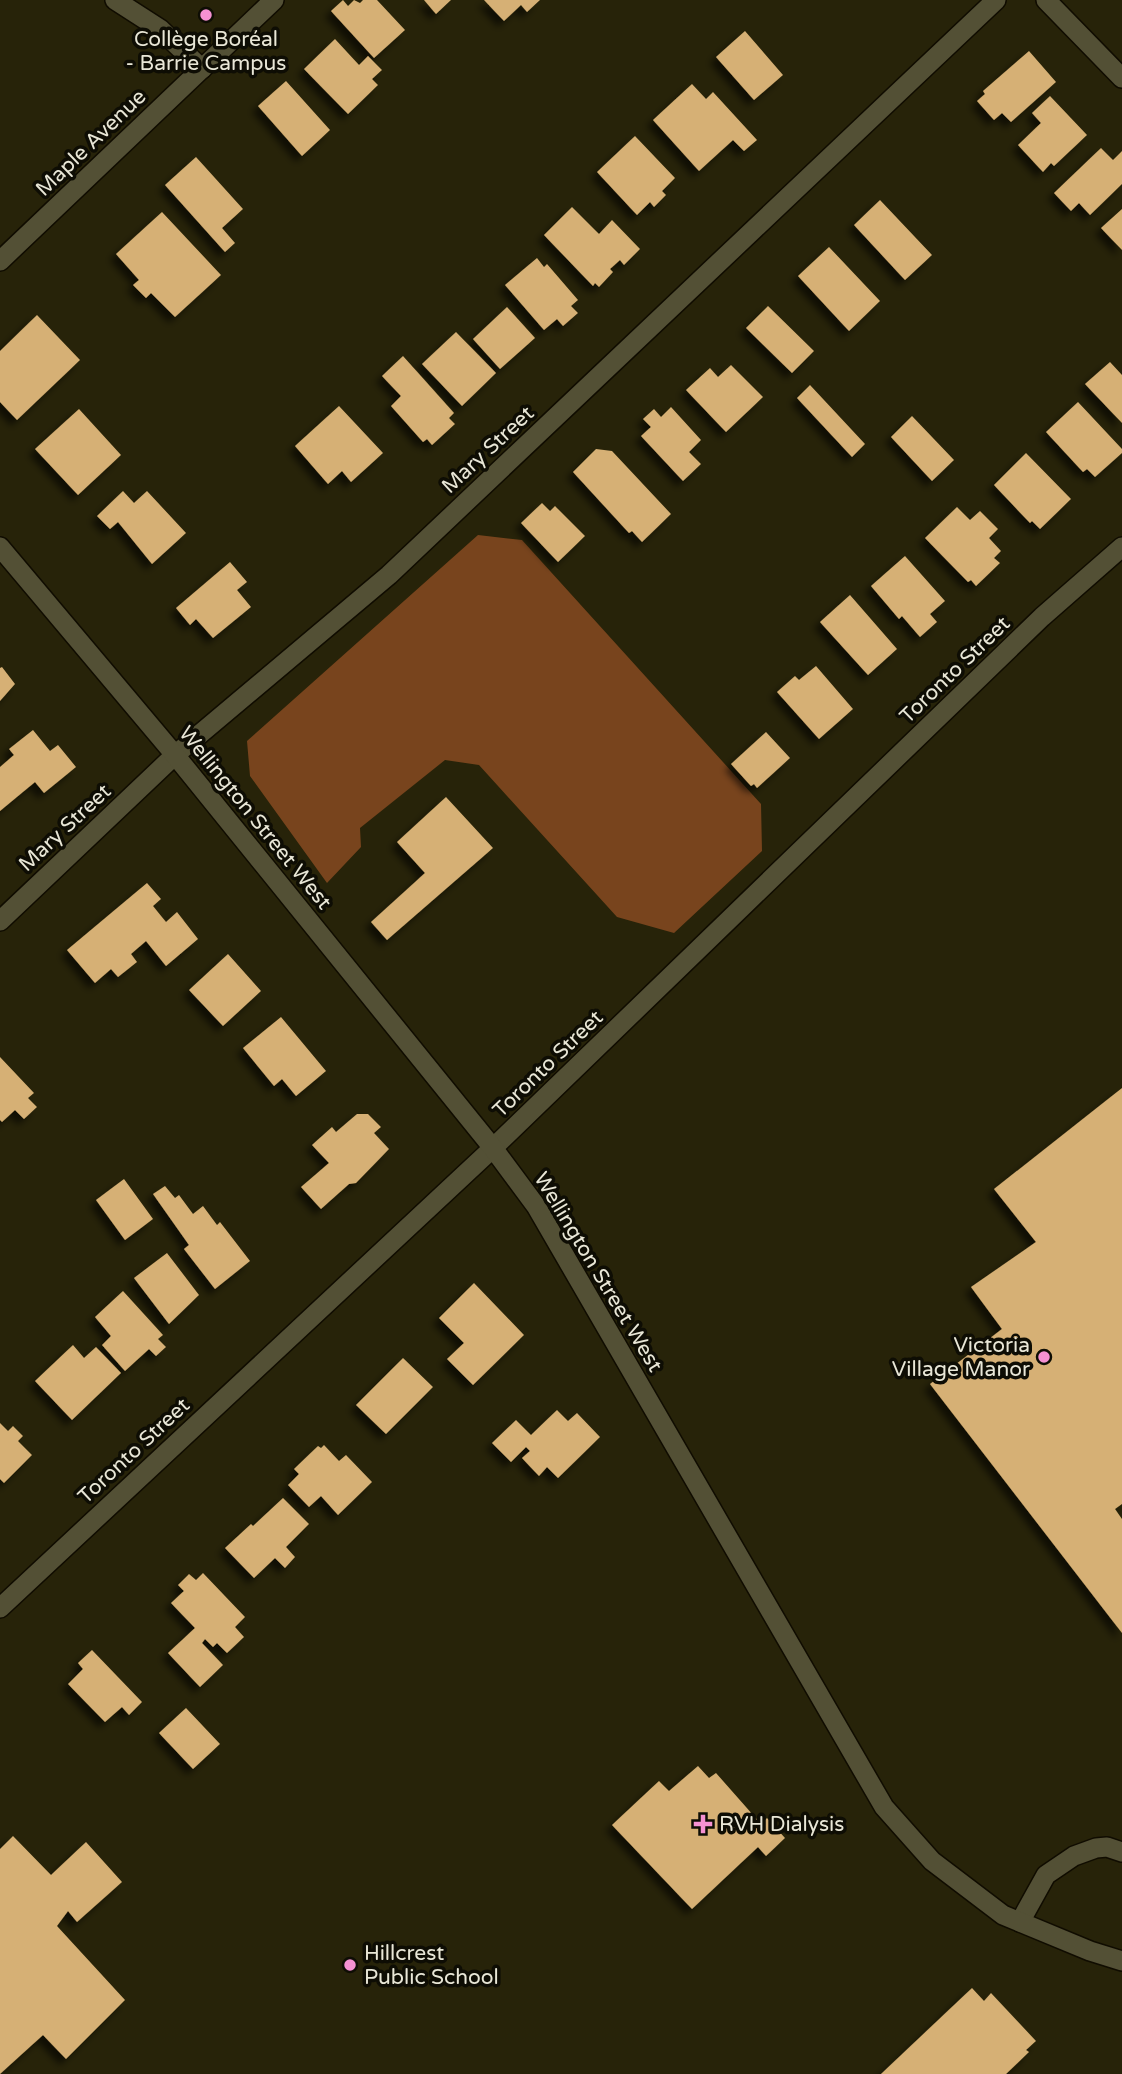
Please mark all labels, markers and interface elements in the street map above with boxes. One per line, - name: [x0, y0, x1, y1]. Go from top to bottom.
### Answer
- marker: Collège Boréal - Barrie Campus: [198, 7, 214, 23]
- place label: Collège Boréal - Barrie Campus: [126, 27, 286, 76]
- street label: Maple Avenue: [31, 84, 151, 202]
- street label: Mary Street: [437, 401, 539, 499]
- street label: Toronto Street: [895, 611, 1015, 729]
- street label: Wellington Street West: [173, 721, 337, 915]
- street label: Mary Street: [14, 779, 116, 877]
- street label: Toronto Street: [488, 1005, 608, 1123]
- street label: Wellington Street West: [528, 1168, 668, 1376]
- place label: Victoria Village Manor: [892, 1333, 1030, 1382]
- marker: Victoria Village Manor: [1036, 1349, 1052, 1365]
- street label: Toronto Street: [73, 1393, 195, 1509]
- place label: RVH Dialysis: [719, 1812, 844, 1837]
- marker: RVH Dialysis: [693, 1814, 713, 1834]
- place label: Hillcrest Public School: [364, 1941, 499, 1990]
- marker: Hillcrest Public School: [342, 1957, 358, 1973]

